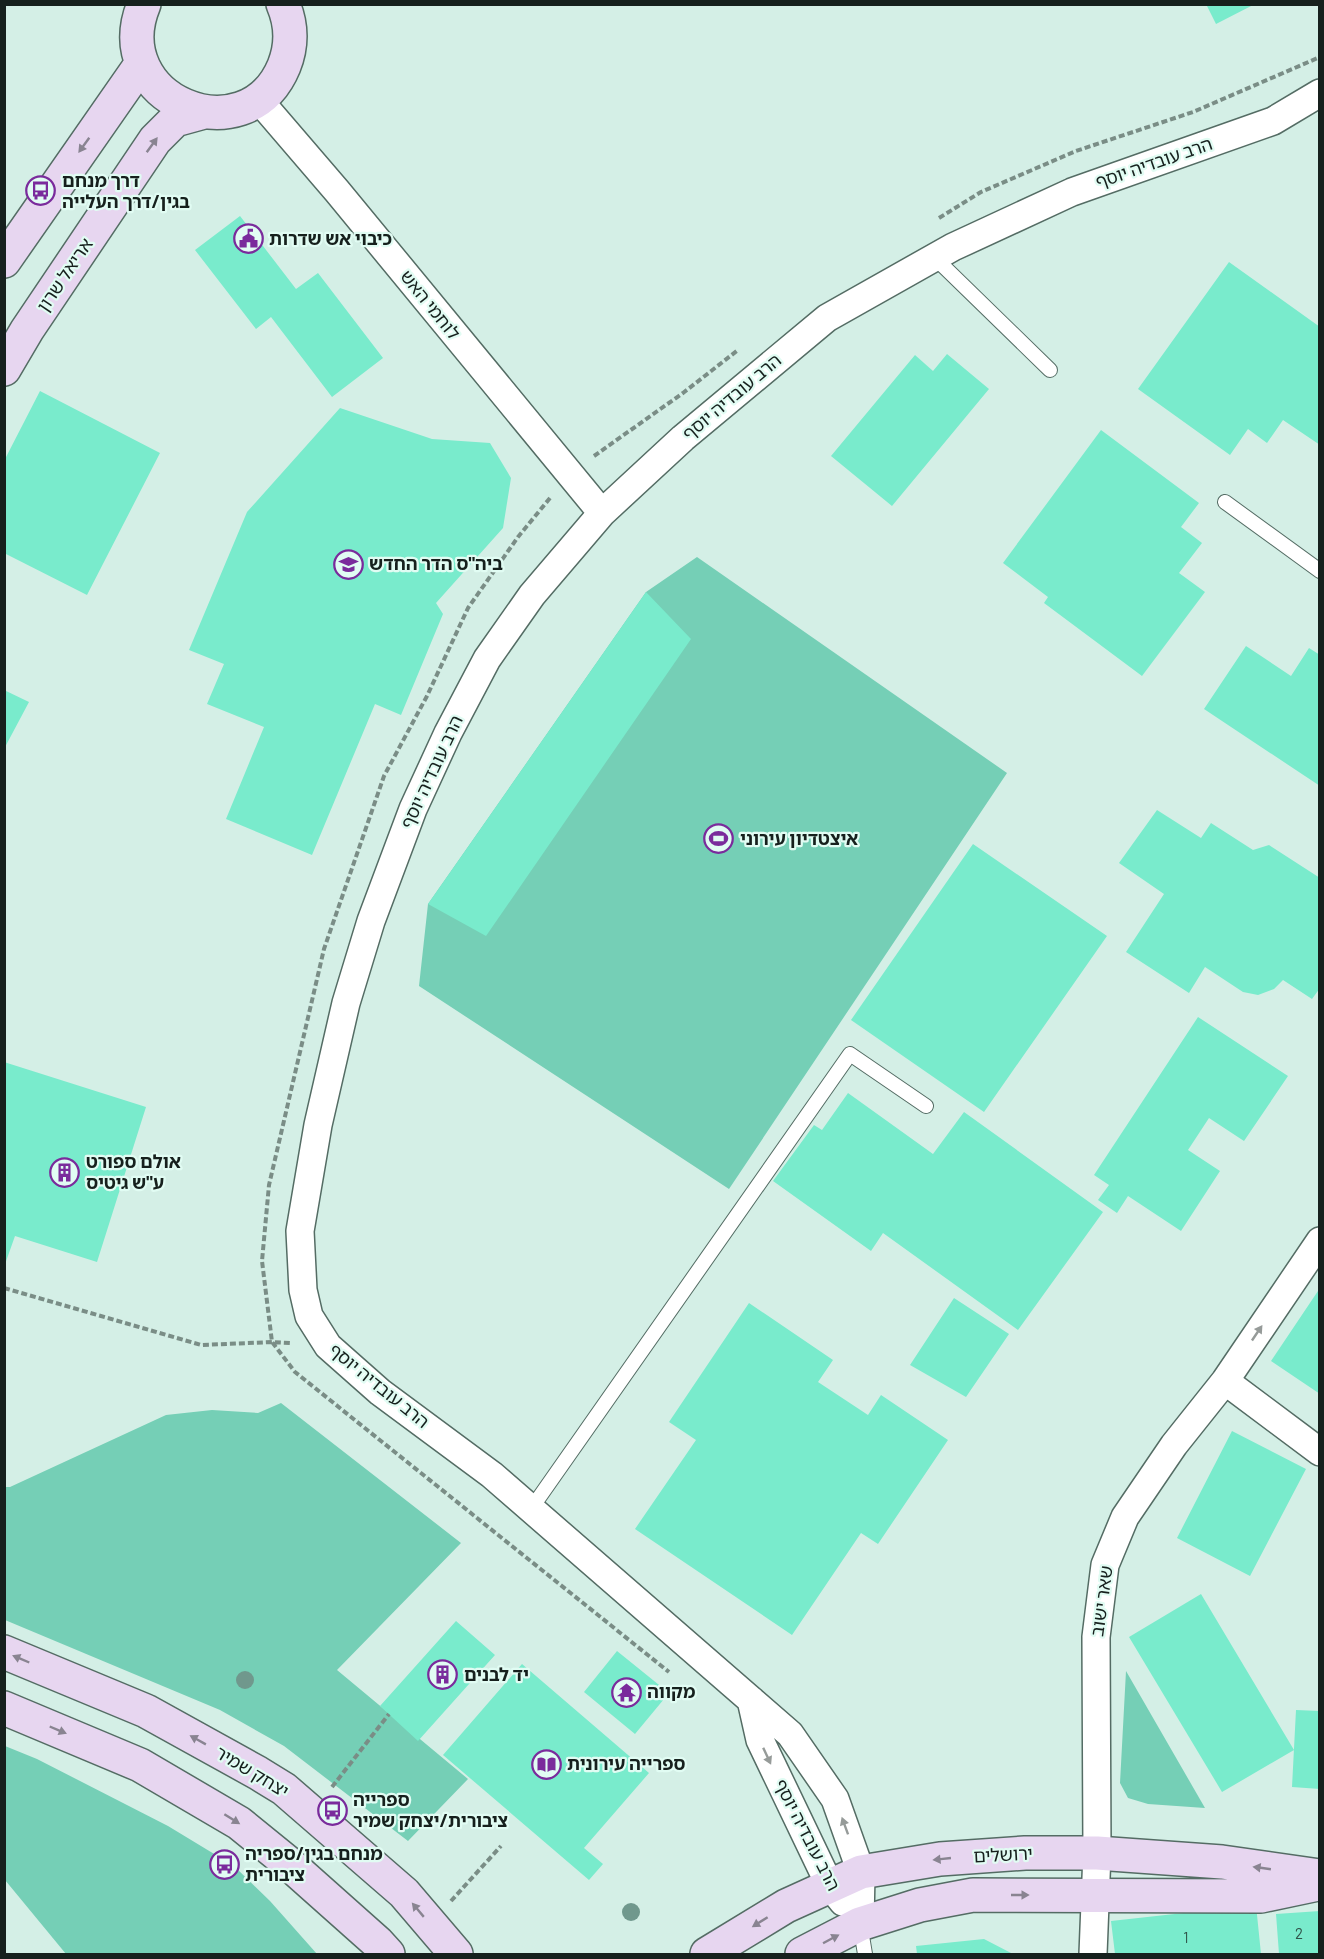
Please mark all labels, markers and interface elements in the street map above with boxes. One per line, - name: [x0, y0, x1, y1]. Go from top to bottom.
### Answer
- street label: הרב עובדיה יוסף: [1092, 132, 1215, 192]
- one-way arrow: [78, 137, 90, 153]
- one-way arrow: [146, 138, 158, 153]
- place label: דרך מנחם בגין/דרך העלייה: [62, 169, 190, 212]
- bus stop icon: דרך מנחם בגין/דרך העלייה: [25, 175, 57, 207]
- public building icon: כיבוי אש שדרות: [232, 223, 264, 255]
- place label: כיבוי אש שדרות: [269, 227, 392, 249]
- street label: אריאל שרון: [32, 233, 97, 315]
- street label: לוחמי האש: [396, 265, 465, 344]
- street label: הרב עובדיה יוסף: [677, 349, 785, 444]
- school or university icon: ביה"ס הדר החדש: [332, 548, 364, 580]
- place label: ביה"ס הדר החדש: [369, 552, 503, 574]
- street label: הרב עובדיה יוסף: [395, 712, 467, 832]
- sports icon: איצטדיון עירוני: [703, 823, 735, 855]
- place label: איצטדיון עירוני: [740, 827, 858, 849]
- place label: אולם ספורט ע"ש גיטיס: [86, 1150, 181, 1193]
- building icon: אולם ספורט ע"ש גיטיס: [49, 1156, 81, 1188]
- one-way arrow: [1251, 1325, 1263, 1341]
- street label: הרב עובדיה יוסף: [325, 1338, 434, 1432]
- street label: שאר ישוב: [1085, 1564, 1117, 1638]
- one-way arrow: [12, 1654, 30, 1663]
- building icon: יד לבנים: [427, 1659, 459, 1691]
- place label: יד לבנים: [464, 1663, 529, 1685]
- temple icon: מקווה: [610, 1676, 642, 1708]
- place label: מקווה: [647, 1680, 696, 1702]
- one-way arrow: [50, 1725, 68, 1735]
- one-way arrow: [189, 1735, 206, 1745]
- street label: יצחק שמיר: [212, 1741, 293, 1802]
- one-way arrow: [763, 1747, 772, 1764]
- library icon: ספרייה עירונית: [530, 1748, 562, 1780]
- place label: ספרייה עירונית: [567, 1752, 686, 1774]
- street label: הרב עובדיה יוסף: [770, 1775, 845, 1894]
- place label: ספרייה ציבורית/יצחק שמיר: [353, 1788, 508, 1831]
- bus stop icon: ספרייה ציבורית/יצחק שמיר: [316, 1794, 348, 1826]
- one-way arrow: [224, 1813, 240, 1824]
- one-way arrow: [839, 1817, 849, 1835]
- street label: ירושלים: [973, 1841, 1033, 1867]
- place label: מנחם בגין/ספריה ציבורית: [245, 1842, 383, 1885]
- bus stop icon: מנחם בגין/ספריה ציבורית: [208, 1848, 240, 1880]
- one-way arrow: [932, 1855, 951, 1864]
- one-way arrow: [1252, 1863, 1271, 1872]
- one-way arrow: [1010, 1890, 1029, 1900]
- one-way arrow: [412, 1903, 425, 1918]
- one-way arrow: [751, 1917, 768, 1928]
- house number: 2: [1295, 1924, 1303, 1942]
- house number: 1: [1183, 1928, 1189, 1946]
- one-way arrow: [823, 1934, 840, 1944]

